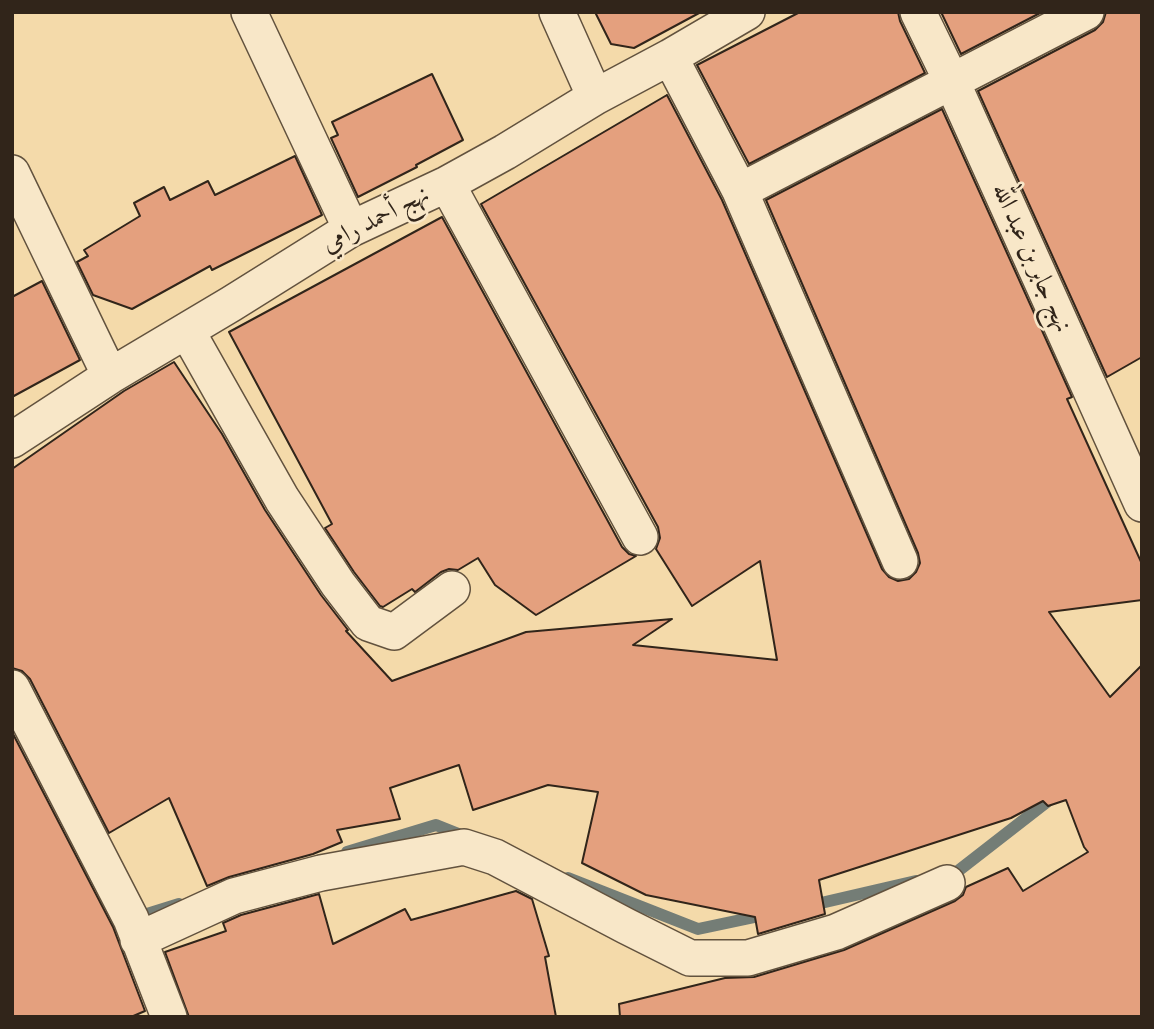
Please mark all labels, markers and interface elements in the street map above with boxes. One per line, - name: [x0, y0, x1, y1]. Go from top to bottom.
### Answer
- street label: نهج جابر بن عبد الله: [984, 178, 1078, 338]
- street label: نهج أحمد رامي: [317, 180, 435, 260]

